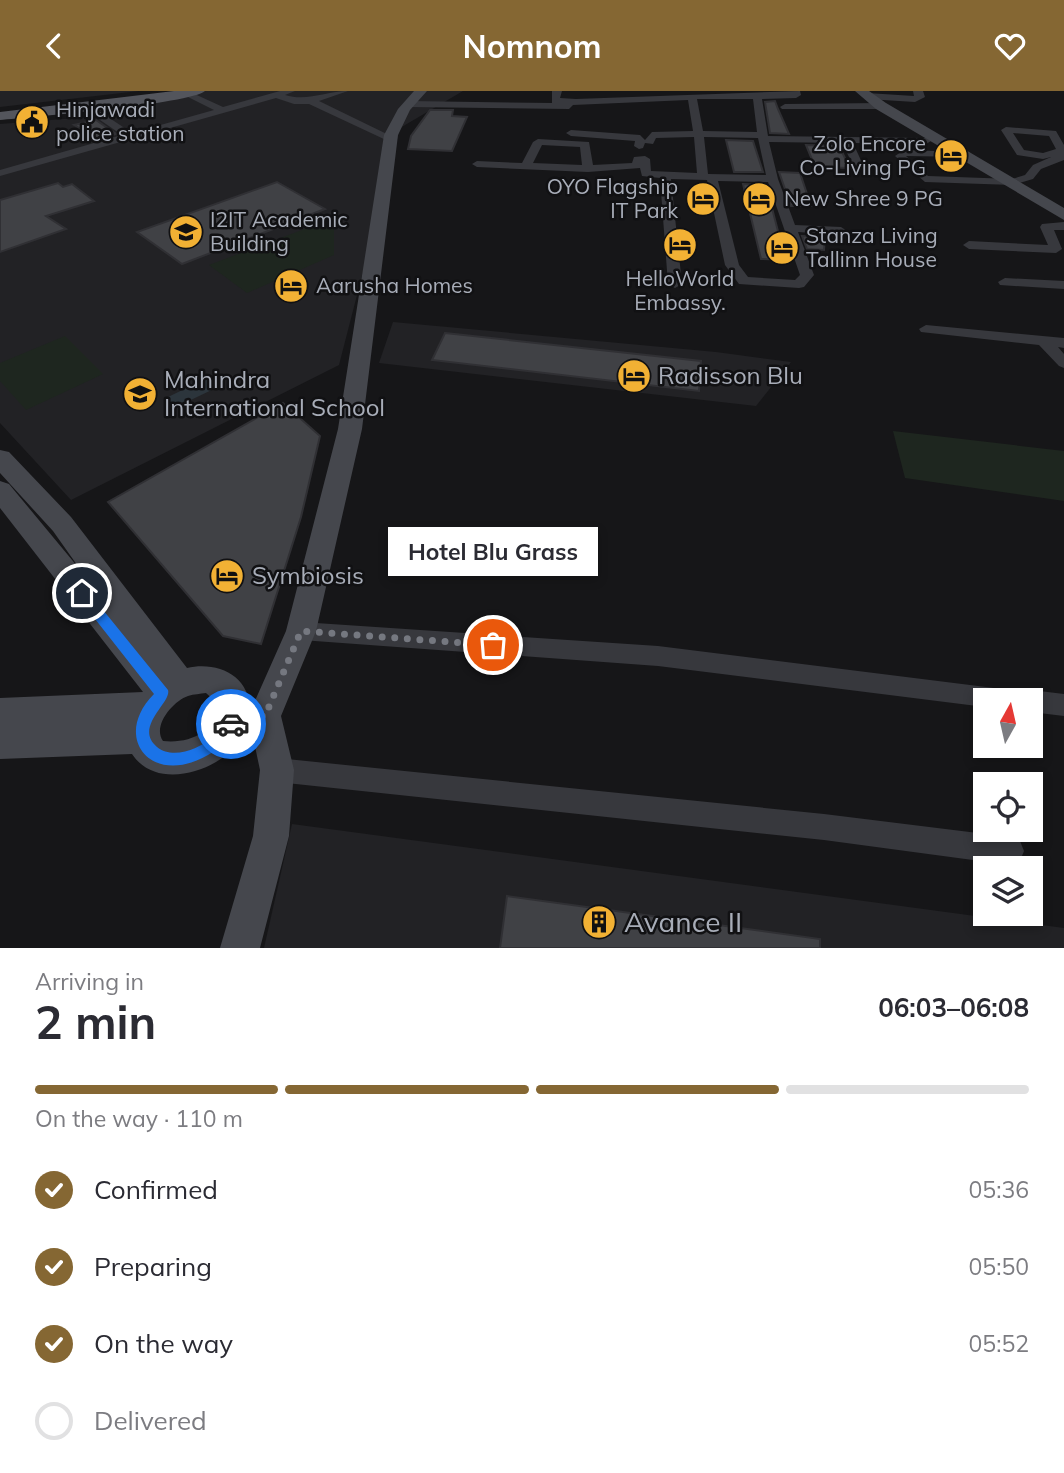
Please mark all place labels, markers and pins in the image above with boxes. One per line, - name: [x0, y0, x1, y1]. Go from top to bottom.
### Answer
- place label: Hinjawadi police station: [56, 96, 185, 146]
- public building icon: Hinjawadi police station: [13, 103, 51, 141]
- place label: Zolo Encore Co-Living PG: [799, 130, 926, 180]
- hotel icon: Zolo Encore Co-Living PG: [932, 137, 970, 175]
- place label: OYO Flagship IT Park: [547, 173, 678, 223]
- hotel icon: OYO Flagship IT Park: [684, 180, 722, 218]
- hotel icon: New Shree 9 PG: [740, 180, 778, 218]
- place label: New Shree 9 PG: [784, 185, 943, 211]
- place label: I2IT Academic Building: [210, 206, 348, 256]
- school or university icon: I2IT Academic Building: [167, 213, 205, 251]
- place label: Stanza Living Tallinn House: [806, 222, 938, 272]
- hotel icon: HelloWorld Embassy.: [661, 226, 699, 264]
- hotel icon: Stanza Living Tallinn House: [763, 229, 801, 267]
- place label: HelloWorld Embassy.: [626, 265, 734, 315]
- hotel icon: Aarusha Homes: [272, 267, 310, 305]
- place label: Aarusha Homes: [316, 272, 473, 298]
- hotel icon: Radisson Blu: [615, 357, 653, 395]
- place label: Radisson Blu: [658, 360, 803, 390]
- place label: Mahindra International School: [164, 364, 385, 422]
- school or university icon: Mahindra International School: [121, 375, 159, 413]
- callout: Hotel Blu Grass: [388, 526, 598, 575]
- hotel icon: Symbiosis: [208, 557, 246, 595]
- place label: Symbiosis: [252, 560, 364, 590]
- pin: [52, 563, 112, 623]
- pin: [463, 615, 523, 675]
- building icon: Avance II: [580, 903, 618, 941]
- place label: Avance II: [624, 904, 742, 939]

